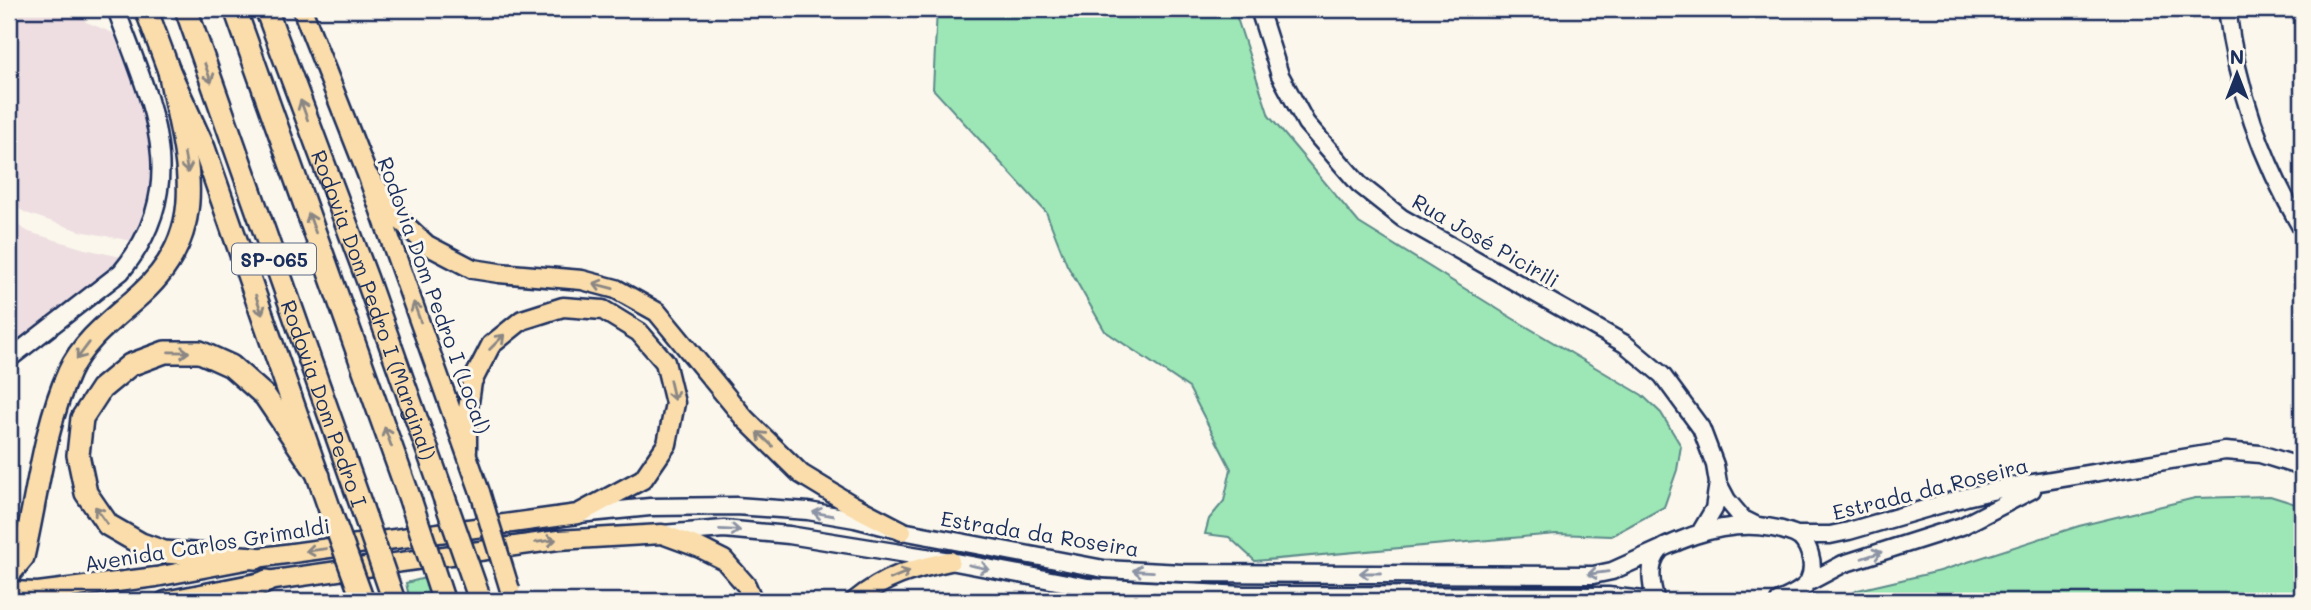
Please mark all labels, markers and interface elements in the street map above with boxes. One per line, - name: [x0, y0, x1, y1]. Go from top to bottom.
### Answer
- north arrow: [2202, 38, 2272, 108]
- text: N: [2230, 44, 2244, 69]
- one-way arrow: [203, 62, 215, 84]
- one-way arrow: [297, 100, 309, 122]
- street label: Rodovia Dom Pedro I (Marginal): [306, 147, 442, 463]
- one-way arrow: [180, 151, 193, 173]
- street label: Rodovia Dom Pedro I (Local): [372, 153, 498, 437]
- street label: Rua José Picirili: [1408, 187, 1564, 293]
- one-way arrow: [305, 213, 317, 235]
- road number: SP-065: [232, 244, 316, 274]
- one-way arrow: [592, 279, 615, 292]
- one-way arrow: [253, 294, 266, 316]
- street label: Rodovia Dom Pedro I: [278, 297, 372, 511]
- one-way arrow: [410, 301, 422, 323]
- one-way arrow: [488, 334, 505, 351]
- one-way arrow: [76, 341, 91, 360]
- one-way arrow: [167, 345, 190, 359]
- one-way arrow: [666, 378, 679, 401]
- one-way arrow: [381, 427, 393, 449]
- one-way arrow: [757, 430, 774, 447]
- street label: Estrada da Roseira: [1829, 451, 2031, 525]
- street label: Estrada da Roseira: [939, 504, 1141, 562]
- one-way arrow: [94, 506, 108, 526]
- one-way arrow: [812, 506, 835, 520]
- street label: Avenida Carlos Grimaldi: [82, 511, 332, 577]
- one-way arrow: [718, 524, 741, 537]
- one-way arrow: [535, 535, 557, 548]
- one-way arrow: [305, 544, 328, 557]
- one-way arrow: [1860, 548, 1882, 560]
- one-way arrow: [967, 560, 990, 574]
- one-way arrow: [1132, 564, 1155, 577]
- one-way arrow: [1359, 566, 1382, 580]
- one-way arrow: [888, 567, 910, 580]
- one-way arrow: [1587, 567, 1610, 580]

